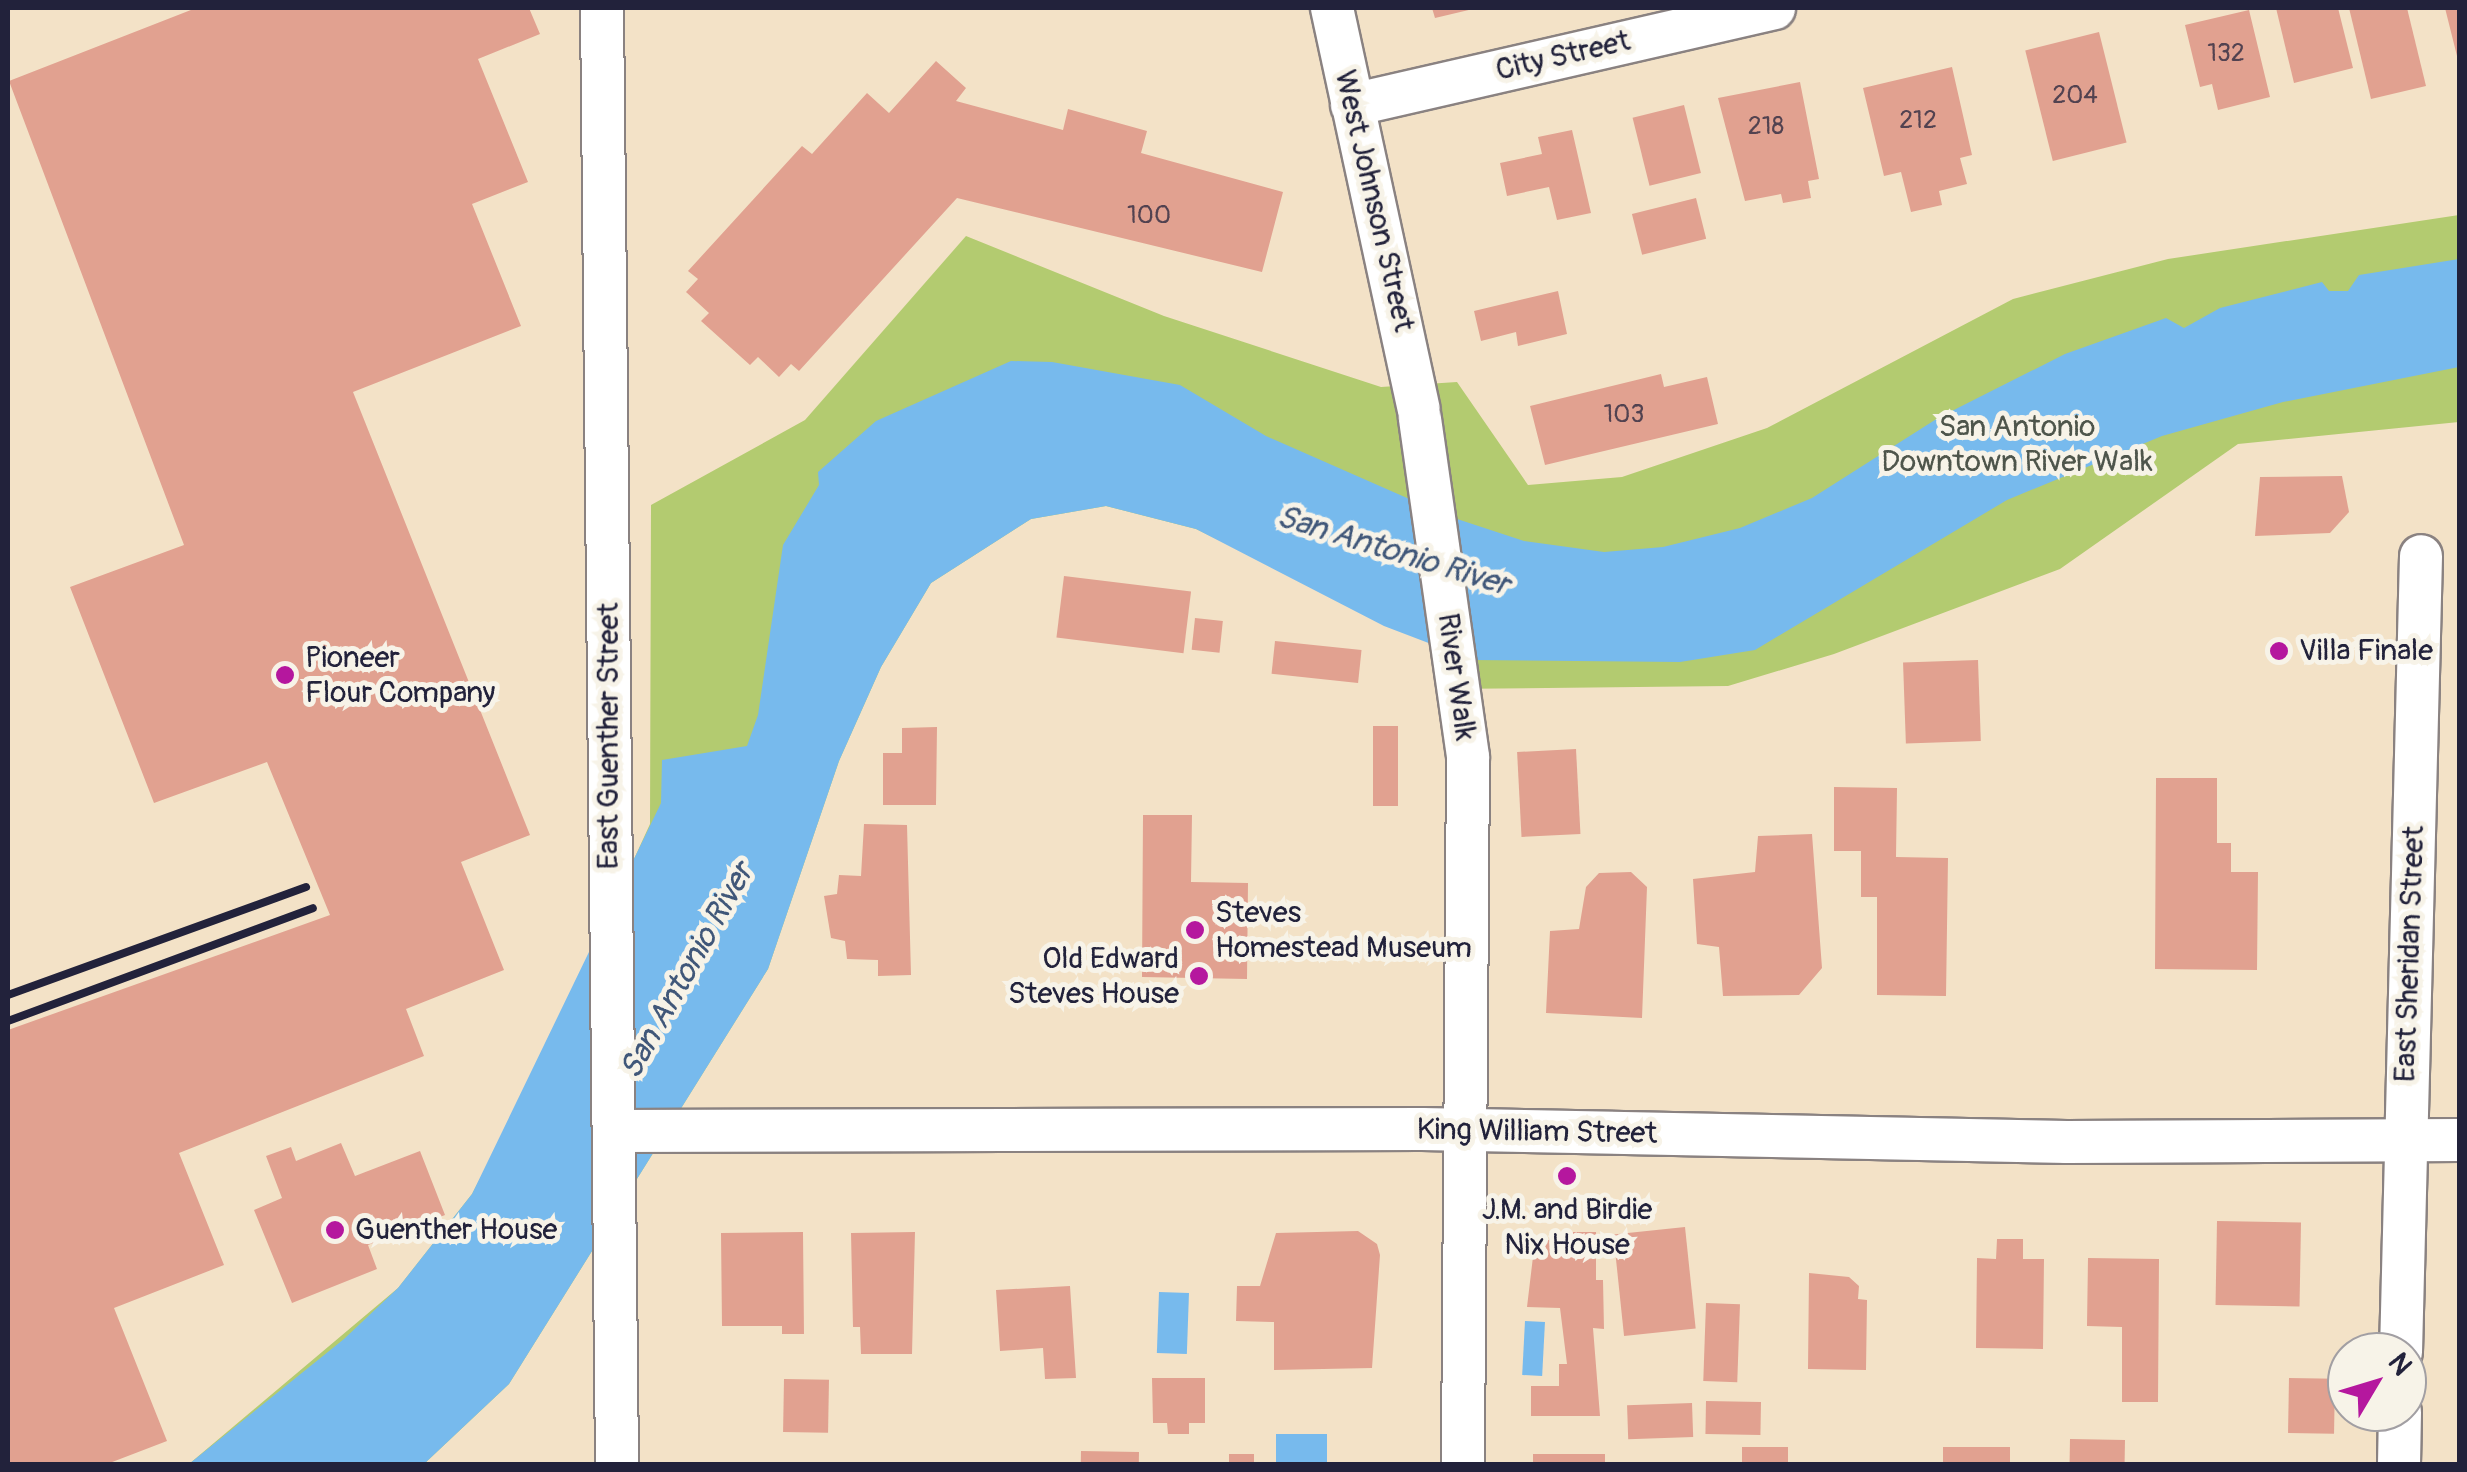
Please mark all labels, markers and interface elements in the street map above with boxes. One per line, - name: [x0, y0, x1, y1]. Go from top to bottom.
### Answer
- street label: City Street: [1492, 23, 1634, 89]
- house number: 132: [2207, 39, 2245, 69]
- street label: West Johnson Street: [1326, 67, 1422, 335]
- house number: 204: [2052, 81, 2098, 111]
- house number: 212: [1899, 106, 1937, 136]
- house number: 218: [1748, 112, 1784, 142]
- house number: 100: [1127, 201, 1171, 231]
- house number: 103: [1604, 400, 1644, 430]
- park label: San Antonio Downtown River Walk: [1881, 409, 2153, 480]
- water label: San Antonio River: [1272, 497, 1514, 605]
- street label: East Guenther Street: [591, 603, 627, 869]
- street label: River Walk: [1429, 611, 1483, 743]
- place label: Villa Finale: [2299, 633, 2433, 669]
- place label: Pioneer Flour Company: [305, 640, 495, 710]
- marker: Villa Finale: [2268, 640, 2290, 662]
- marker: Pioneer Flour Company: [274, 664, 296, 686]
- street label: East Sheridan Street: [2388, 825, 2432, 1083]
- water label: San Antonio River: [612, 856, 762, 1086]
- place label: Steves Homestead Museum: [1215, 895, 1472, 966]
- marker: Steves Homestead Museum: [1184, 919, 1206, 941]
- place label: Old Edward Steves House: [1008, 941, 1179, 1012]
- marker: Old Edward Steves House: [1188, 965, 1210, 987]
- street label: King William Street: [1416, 1112, 1658, 1152]
- marker: J.M. and Birdie Nix House: [1556, 1165, 1578, 1187]
- place label: J.M. and Birdie Nix House: [1482, 1192, 1652, 1262]
- place label: Guenther House: [355, 1212, 557, 1248]
- marker: Guenther House: [324, 1219, 346, 1241]
- north arrow: [2327, 1332, 2427, 1432]
- text: N: [2380, 1346, 2419, 1383]

